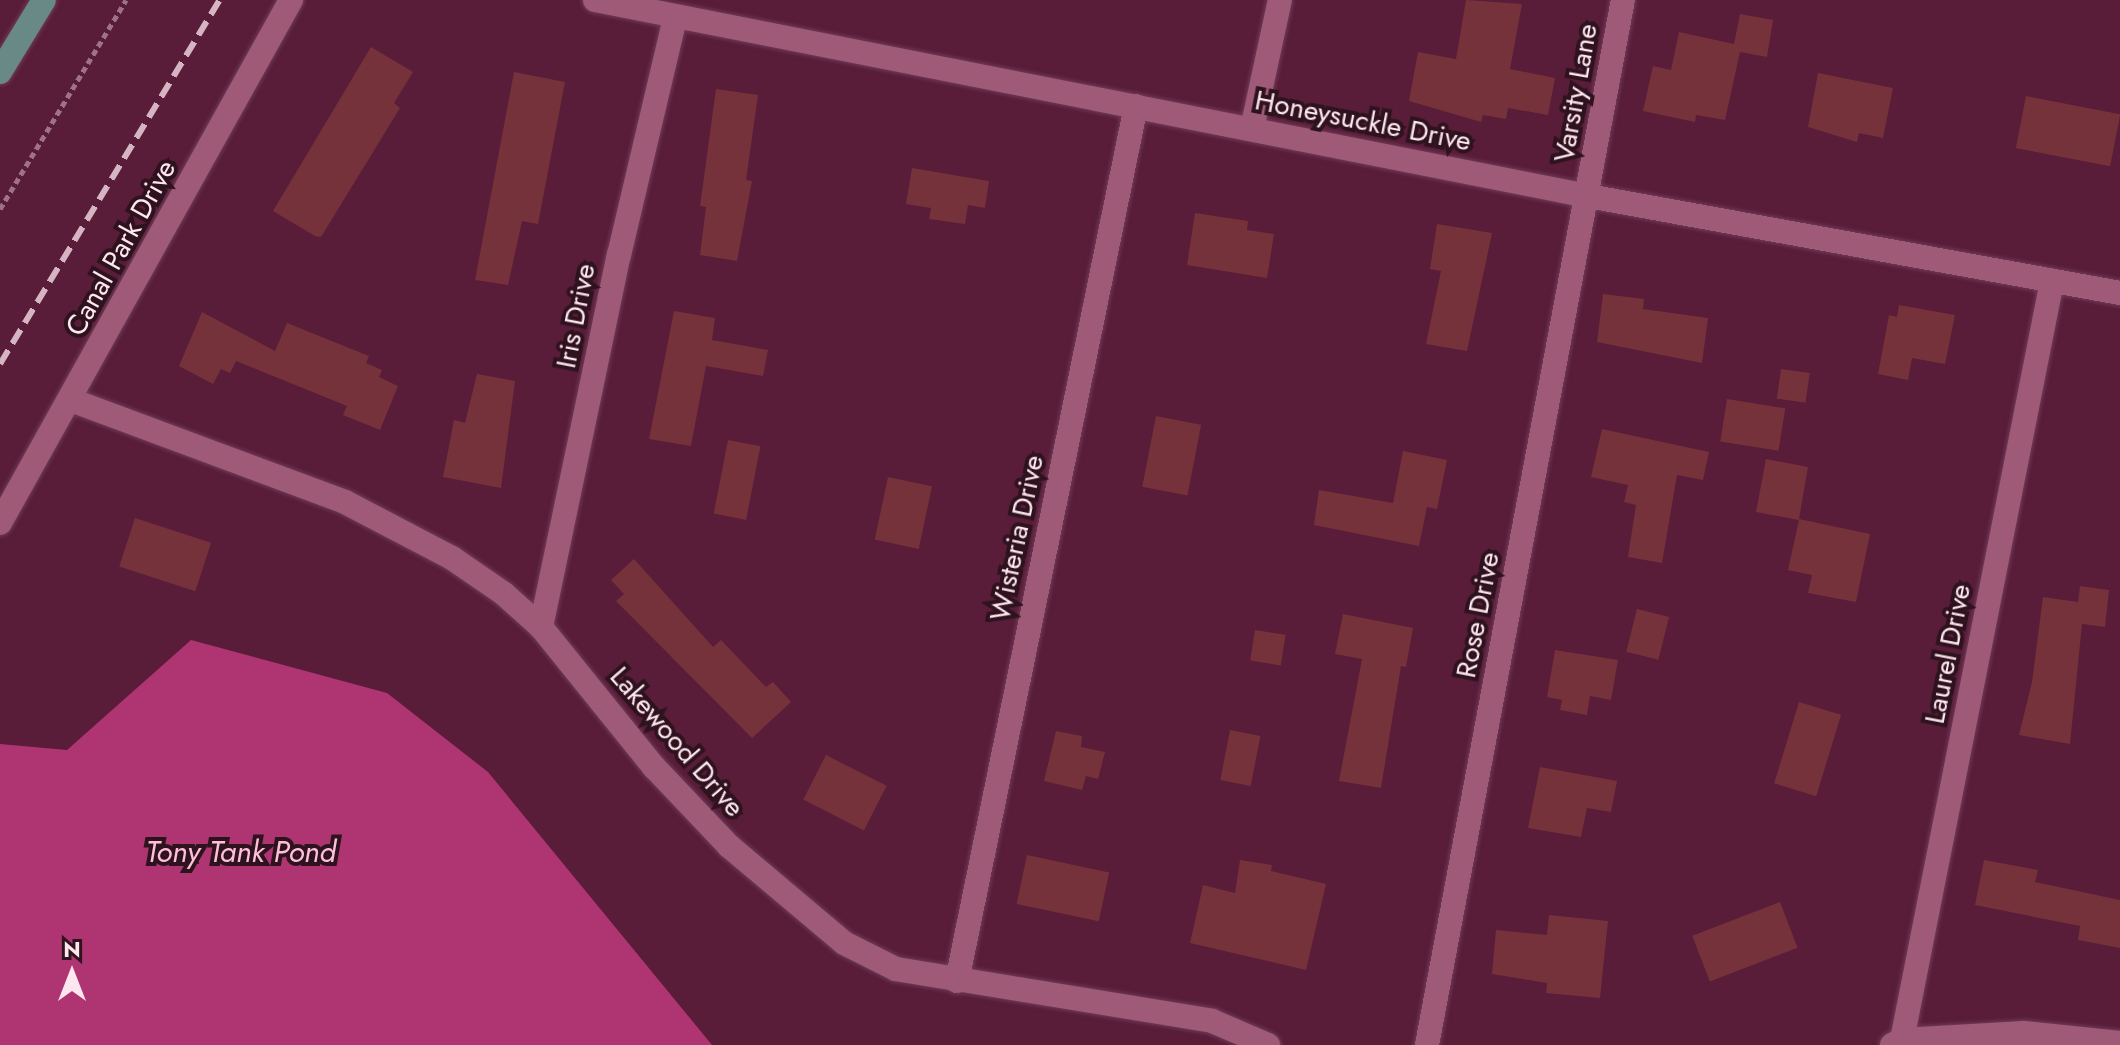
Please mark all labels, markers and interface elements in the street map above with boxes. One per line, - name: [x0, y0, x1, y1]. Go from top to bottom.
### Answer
- street label: Varsity Lane: [1547, 21, 1605, 165]
- street label: Honeysuckle Drive: [1252, 84, 1474, 158]
- street label: Canal Park Drive: [59, 154, 183, 342]
- street label: Iris Drive: [549, 261, 603, 371]
- street label: Wisteria Drive: [983, 452, 1051, 624]
- street label: Rose Drive: [1449, 549, 1507, 681]
- street label: Laurel Drive: [1918, 581, 1978, 727]
- street label: Lakewood Drive: [603, 660, 751, 824]
- water label: Tony Tank Pond: [146, 834, 336, 870]
- north arrow: [32, 933, 112, 1013]
- text: N: [63, 933, 81, 965]

